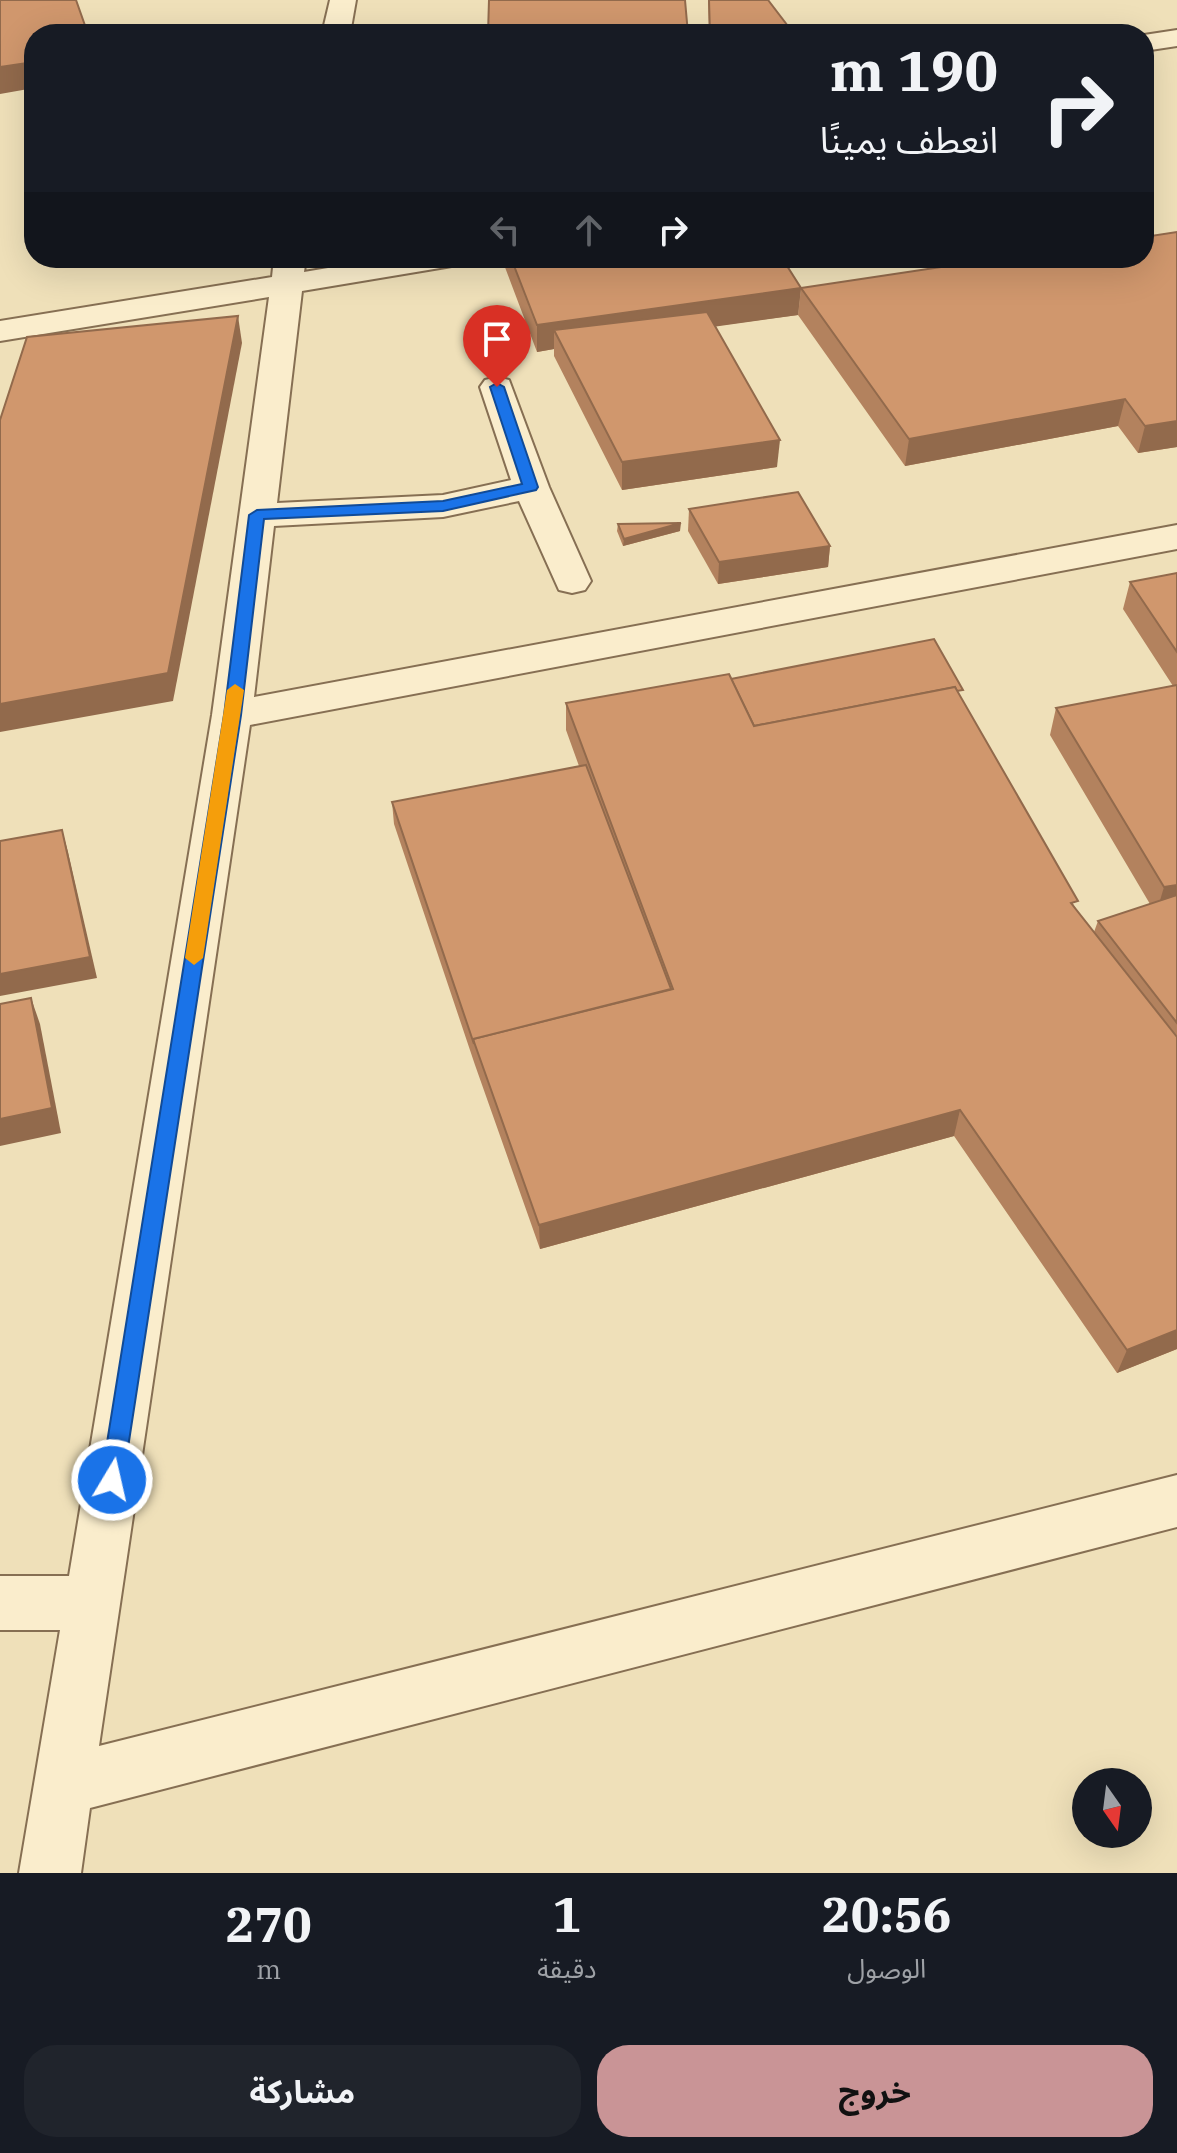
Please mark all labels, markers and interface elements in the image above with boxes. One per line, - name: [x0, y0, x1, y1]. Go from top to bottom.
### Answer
- text: 190 m: [830, 34, 998, 106]
- icon: right: [1026, 56, 1130, 160]
- text: انعطف يمينًا: [820, 116, 998, 163]
- icon: left: [483, 208, 527, 252]
- icon: ahead: [567, 208, 611, 252]
- icon: right: [651, 208, 695, 252]
- pin: [463, 305, 531, 387]
- icon: arrive: [475, 317, 519, 361]
- position arrow: [70, 1438, 154, 1522]
- north arrow: [1072, 1768, 1152, 1848]
- map controls: [1072, 1768, 1152, 1848]
- text: 1: [552, 1883, 581, 1945]
- text: 20:56: [822, 1883, 952, 1945]
- text: 270: [225, 1893, 312, 1955]
- text: دقيقة: [537, 1951, 596, 1985]
- text: الوصول: [847, 1951, 926, 1985]
- text: m: [256, 1952, 281, 1986]
- button: مشاركة: [24, 2045, 581, 2137]
- button: خروج: [597, 2045, 1153, 2137]

